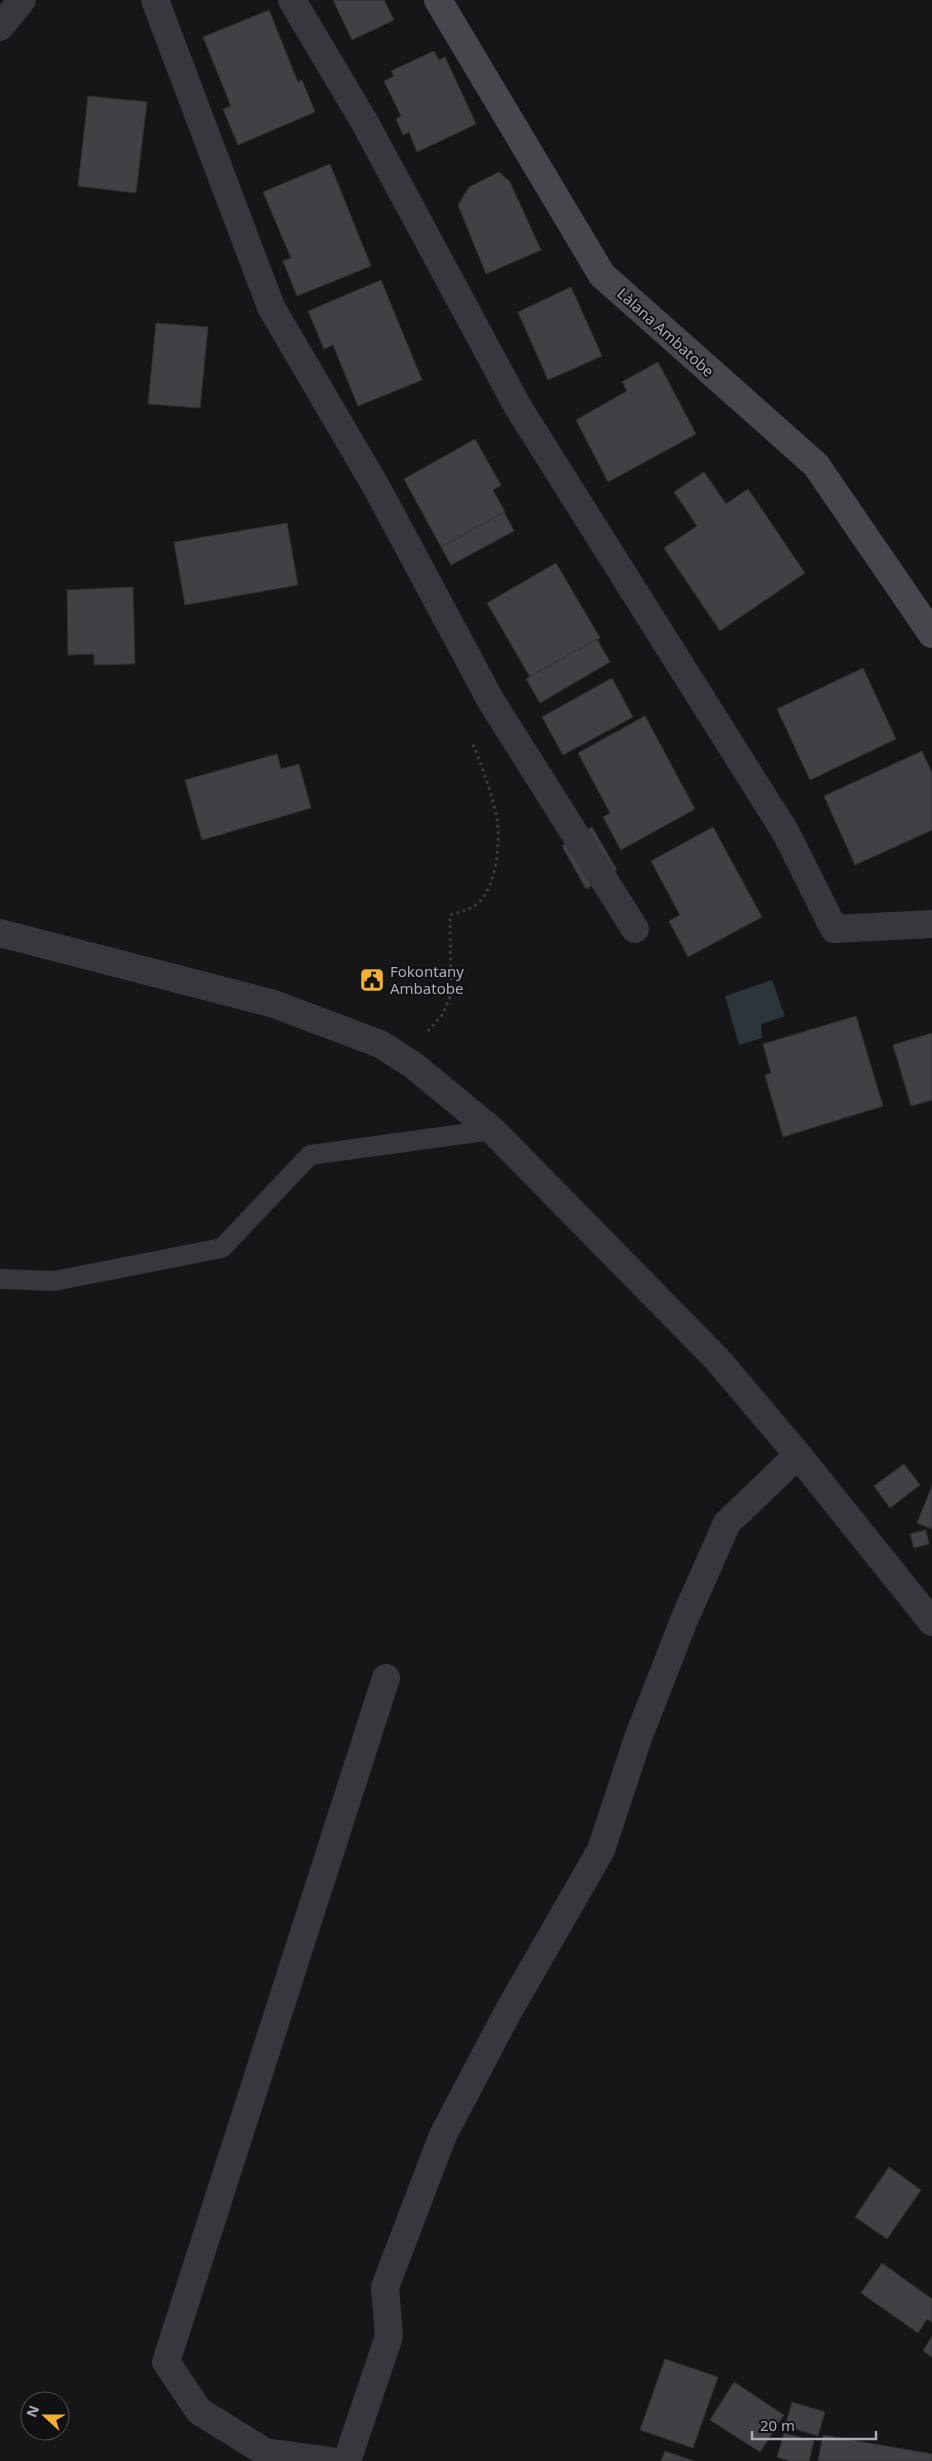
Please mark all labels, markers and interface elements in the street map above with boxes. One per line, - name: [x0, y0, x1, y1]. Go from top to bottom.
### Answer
- street label: Làlana Ambatobe: [613, 283, 719, 381]
- place label: Fokontany Ambatobe: [390, 961, 464, 998]
- public building icon: Fokontany Ambatobe: [359, 967, 385, 993]
- north arrow: [20, 2391, 70, 2441]
- text: N: [21, 2402, 43, 2420]
- scale bar: [752, 2408, 876, 2440]
- text: 20 m: [760, 2415, 795, 2435]

